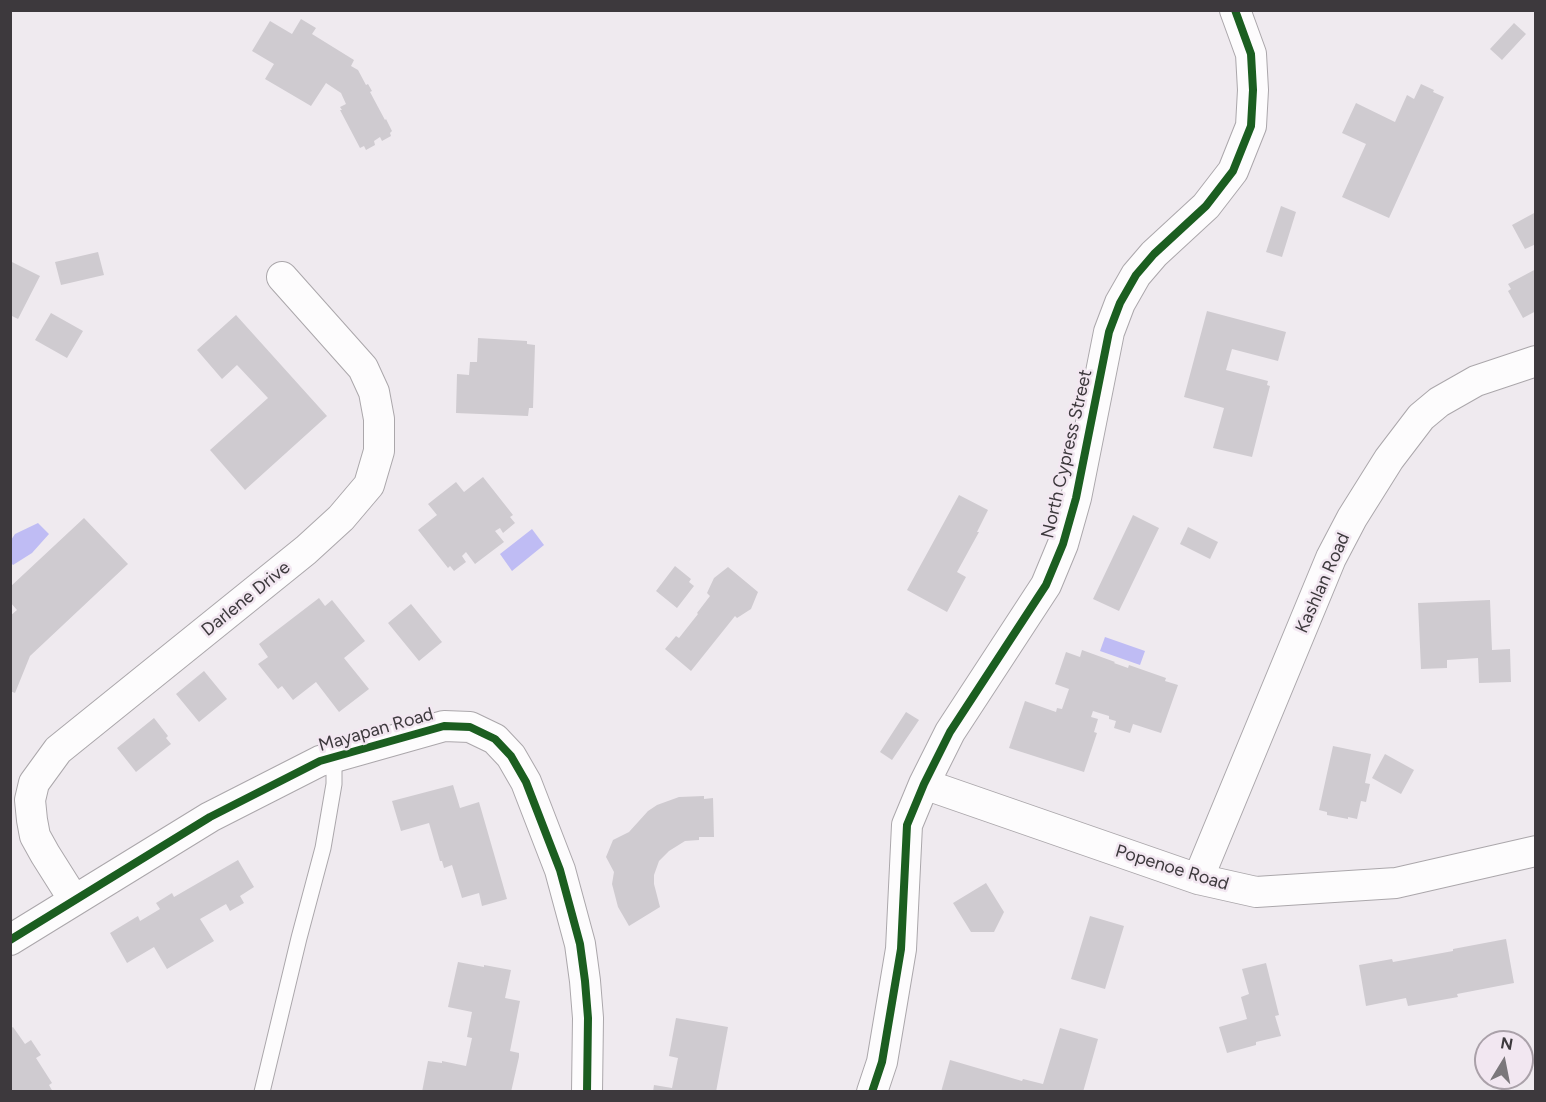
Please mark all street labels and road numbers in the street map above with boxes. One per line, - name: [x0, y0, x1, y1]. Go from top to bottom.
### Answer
- street label: North Cypress Street: [1037, 368, 1097, 540]
- street label: Kashlan Road: [1291, 530, 1355, 636]
- street label: Darlene Drive: [197, 557, 295, 641]
- street label: Mayapan Road: [316, 703, 436, 757]
- street label: Popenoe Road: [1113, 841, 1231, 895]

